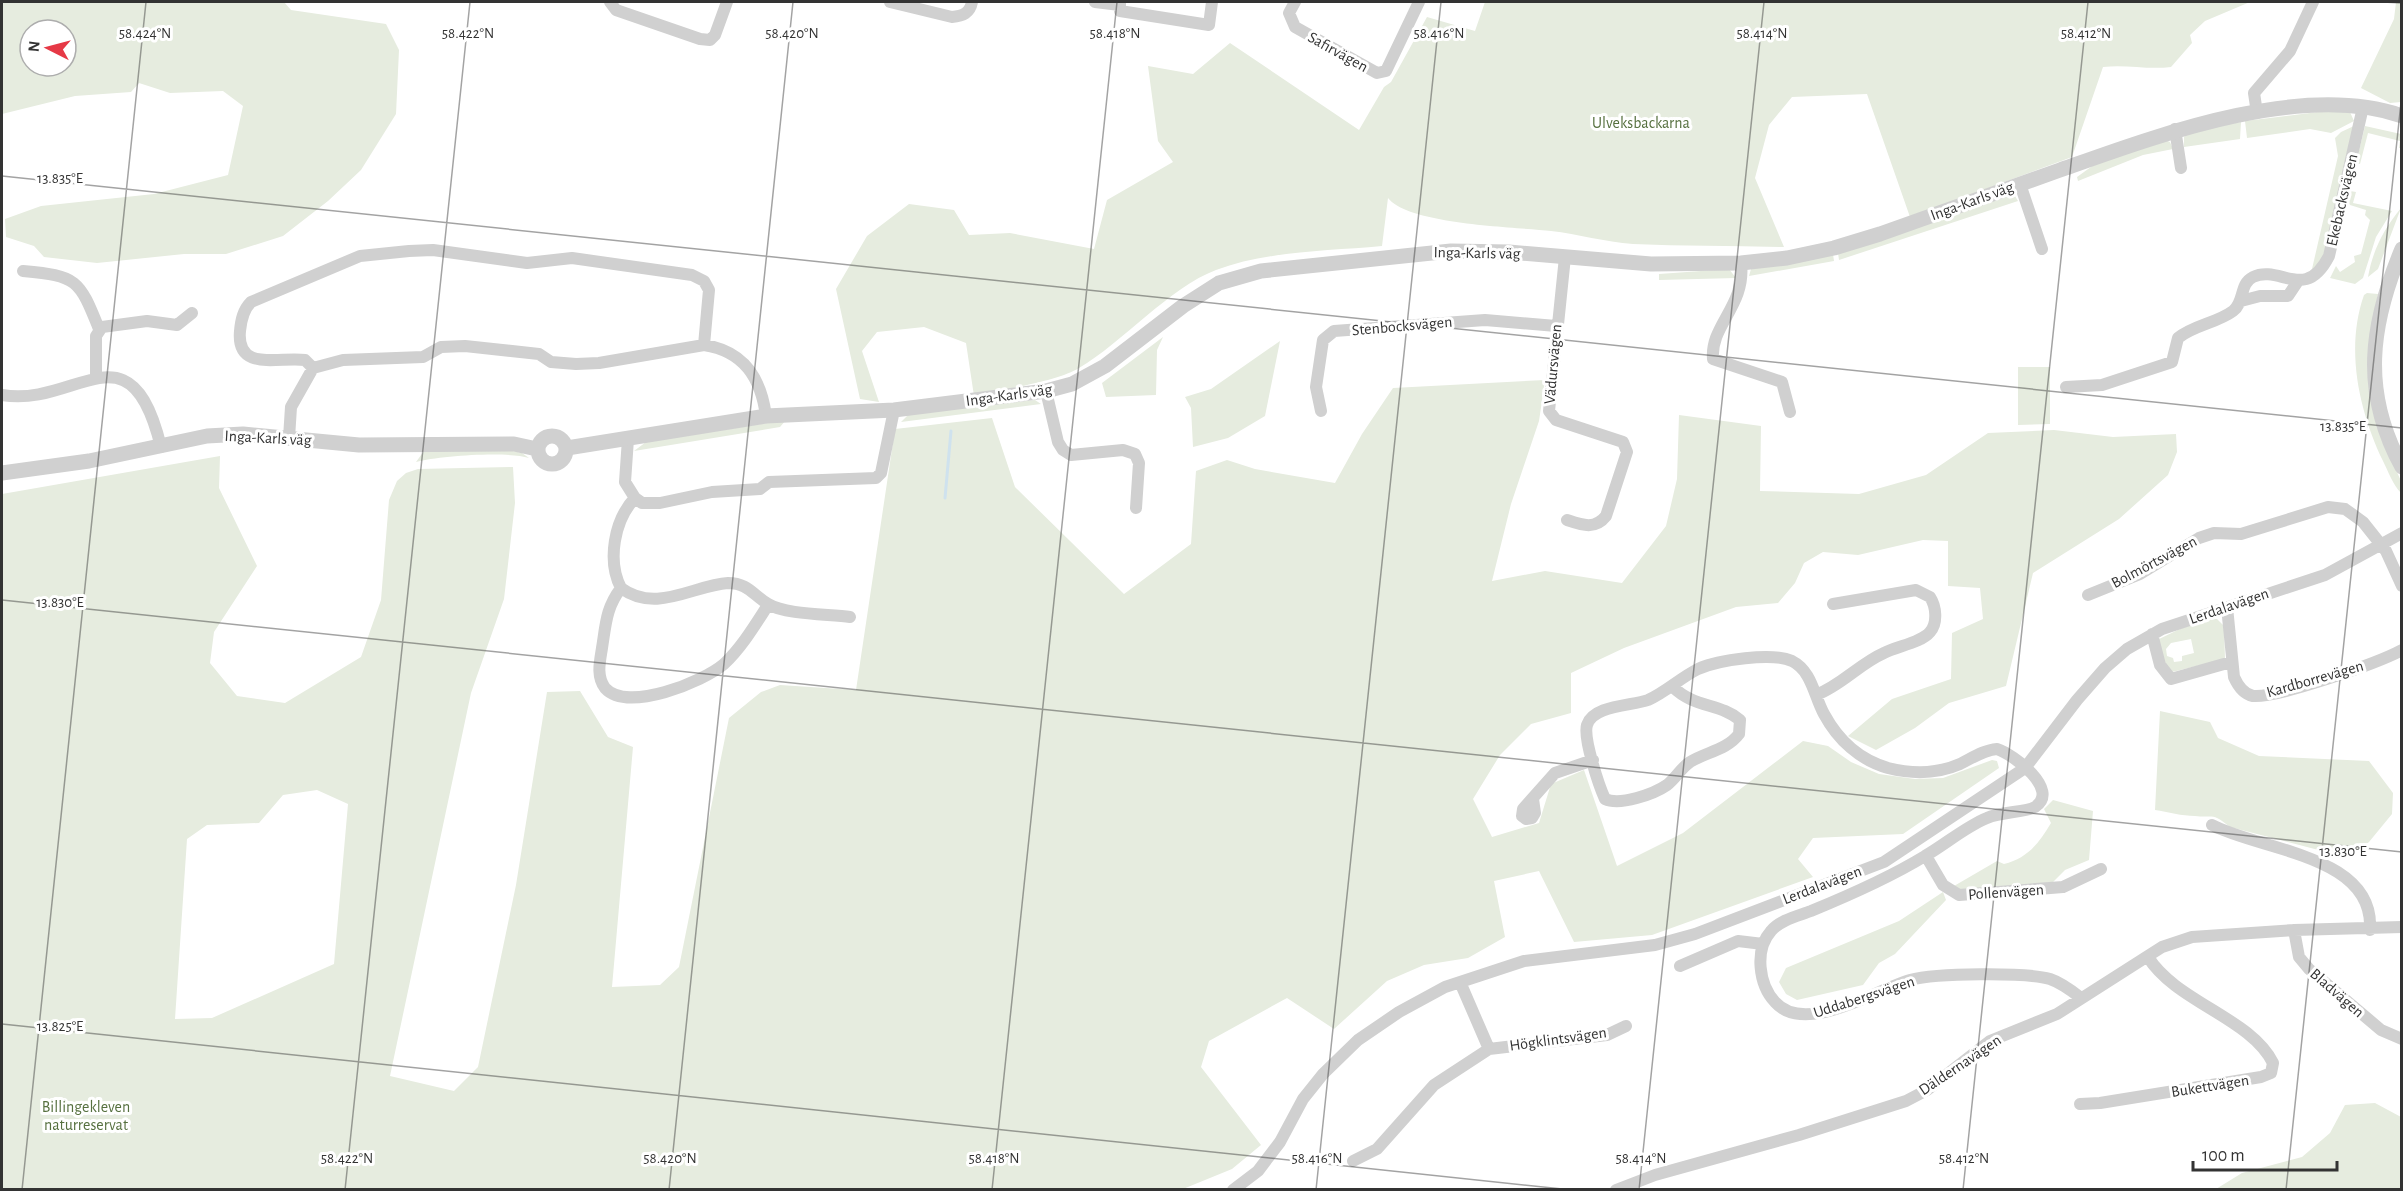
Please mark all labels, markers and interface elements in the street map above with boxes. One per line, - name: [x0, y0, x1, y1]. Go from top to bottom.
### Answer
- north arrow: [18, 18, 78, 78]
- text: 58.424°N: [119, 26, 171, 41]
- text: 58.422°N: [442, 26, 494, 41]
- text: 58.420°N: [765, 26, 819, 41]
- text: 58.418°N: [1090, 26, 1140, 41]
- text: 58.416°N: [1414, 26, 1464, 41]
- text: 58.414°N: [1736, 26, 1788, 41]
- text: 58.412°N: [2061, 26, 2111, 41]
- street label: Safirvägen: [1305, 29, 1371, 75]
- text: N: [26, 40, 43, 53]
- park label: Ulveksbackarna: [1592, 115, 1690, 131]
- street label: Ekebacksvägen: [2324, 152, 2360, 248]
- text: 13.835°E: [37, 171, 83, 186]
- street label: Inga-Karls väg: [1928, 179, 2016, 223]
- street label: Inga-Karls väg: [1433, 244, 1521, 262]
- street label: Stenbocksvägen: [1351, 314, 1453, 338]
- street label: Vädursvägen: [1542, 323, 1564, 405]
- street label: Inga-Karls väg: [965, 381, 1053, 409]
- text: 13.835°E: [2320, 419, 2366, 434]
- street label: Inga-Karls väg: [224, 428, 312, 448]
- street label: Bolmörtsvägen: [2109, 533, 2199, 591]
- street label: Lerdalavägen: [2187, 585, 2271, 627]
- text: 13.830°E: [36, 595, 84, 610]
- street label: Kardborrevägen: [2265, 657, 2365, 701]
- text: 13.830°E: [2319, 844, 2367, 859]
- street label: Lerdalavägen: [1780, 863, 1864, 907]
- street label: Pollenvägen: [1967, 881, 2045, 903]
- street label: Bladvägen: [2307, 965, 2367, 1021]
- street label: Uddabergsvägen: [1811, 973, 1917, 1021]
- text: 13.825°E: [37, 1019, 83, 1034]
- street label: Högklintsvägen: [1508, 1024, 1608, 1054]
- street label: Däldernavägen: [1916, 1032, 2004, 1098]
- street label: Bukettvägen: [2170, 1072, 2250, 1100]
- park label: Billingekleven naturreservat: [42, 1099, 130, 1133]
- scale bar: [2193, 1134, 2337, 1172]
- text: 100 m: [2202, 1147, 2245, 1165]
- text: 58.422°N: [321, 1151, 373, 1166]
- text: 58.420°N: [643, 1151, 697, 1166]
- text: 58.418°N: [969, 1151, 1019, 1166]
- text: 58.416°N: [1292, 1151, 1342, 1166]
- text: 58.414°N: [1615, 1151, 1667, 1166]
- text: 58.412°N: [1939, 1151, 1989, 1166]

